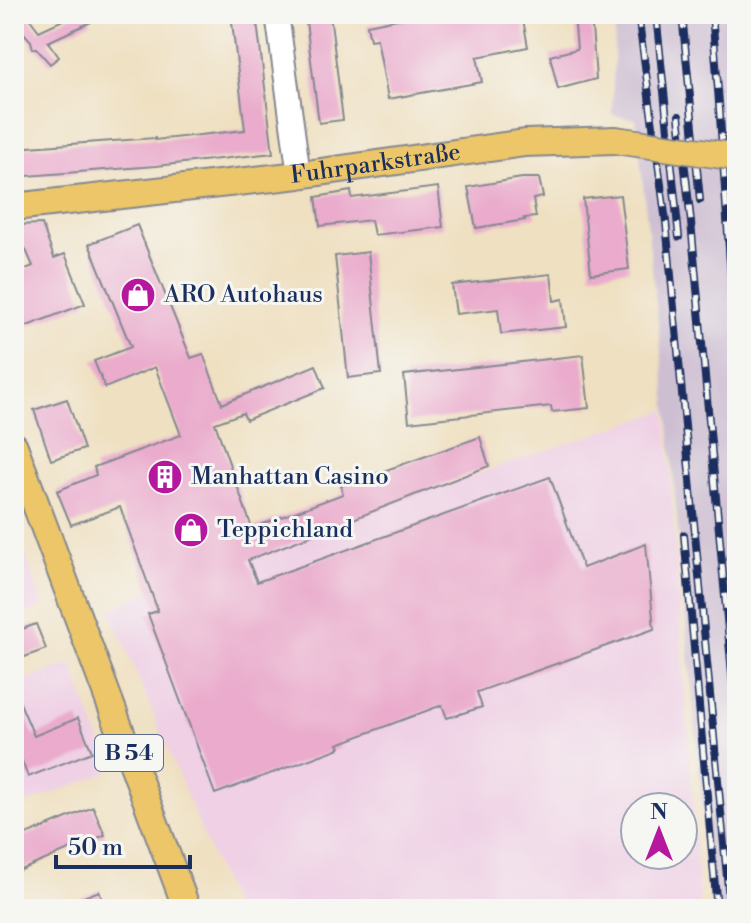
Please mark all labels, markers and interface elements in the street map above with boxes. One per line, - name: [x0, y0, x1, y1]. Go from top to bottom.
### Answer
- street label: Fuhrparkstraße: [289, 137, 462, 191]
- shop icon: ARO Autohaus: [119, 276, 157, 314]
- place label: ARO Autohaus: [163, 280, 323, 310]
- building icon: Manhattan Casino: [146, 458, 184, 496]
- place label: Manhattan Casino: [191, 462, 389, 492]
- shop icon: Teppichland: [172, 511, 210, 549]
- place label: Teppichland: [217, 515, 353, 545]
- road number: B 54: [95, 735, 163, 771]
- north arrow: [619, 791, 699, 871]
- text: N: [650, 799, 668, 826]
- scale bar: [56, 819, 190, 869]
- text: 50 m: [68, 833, 123, 863]

